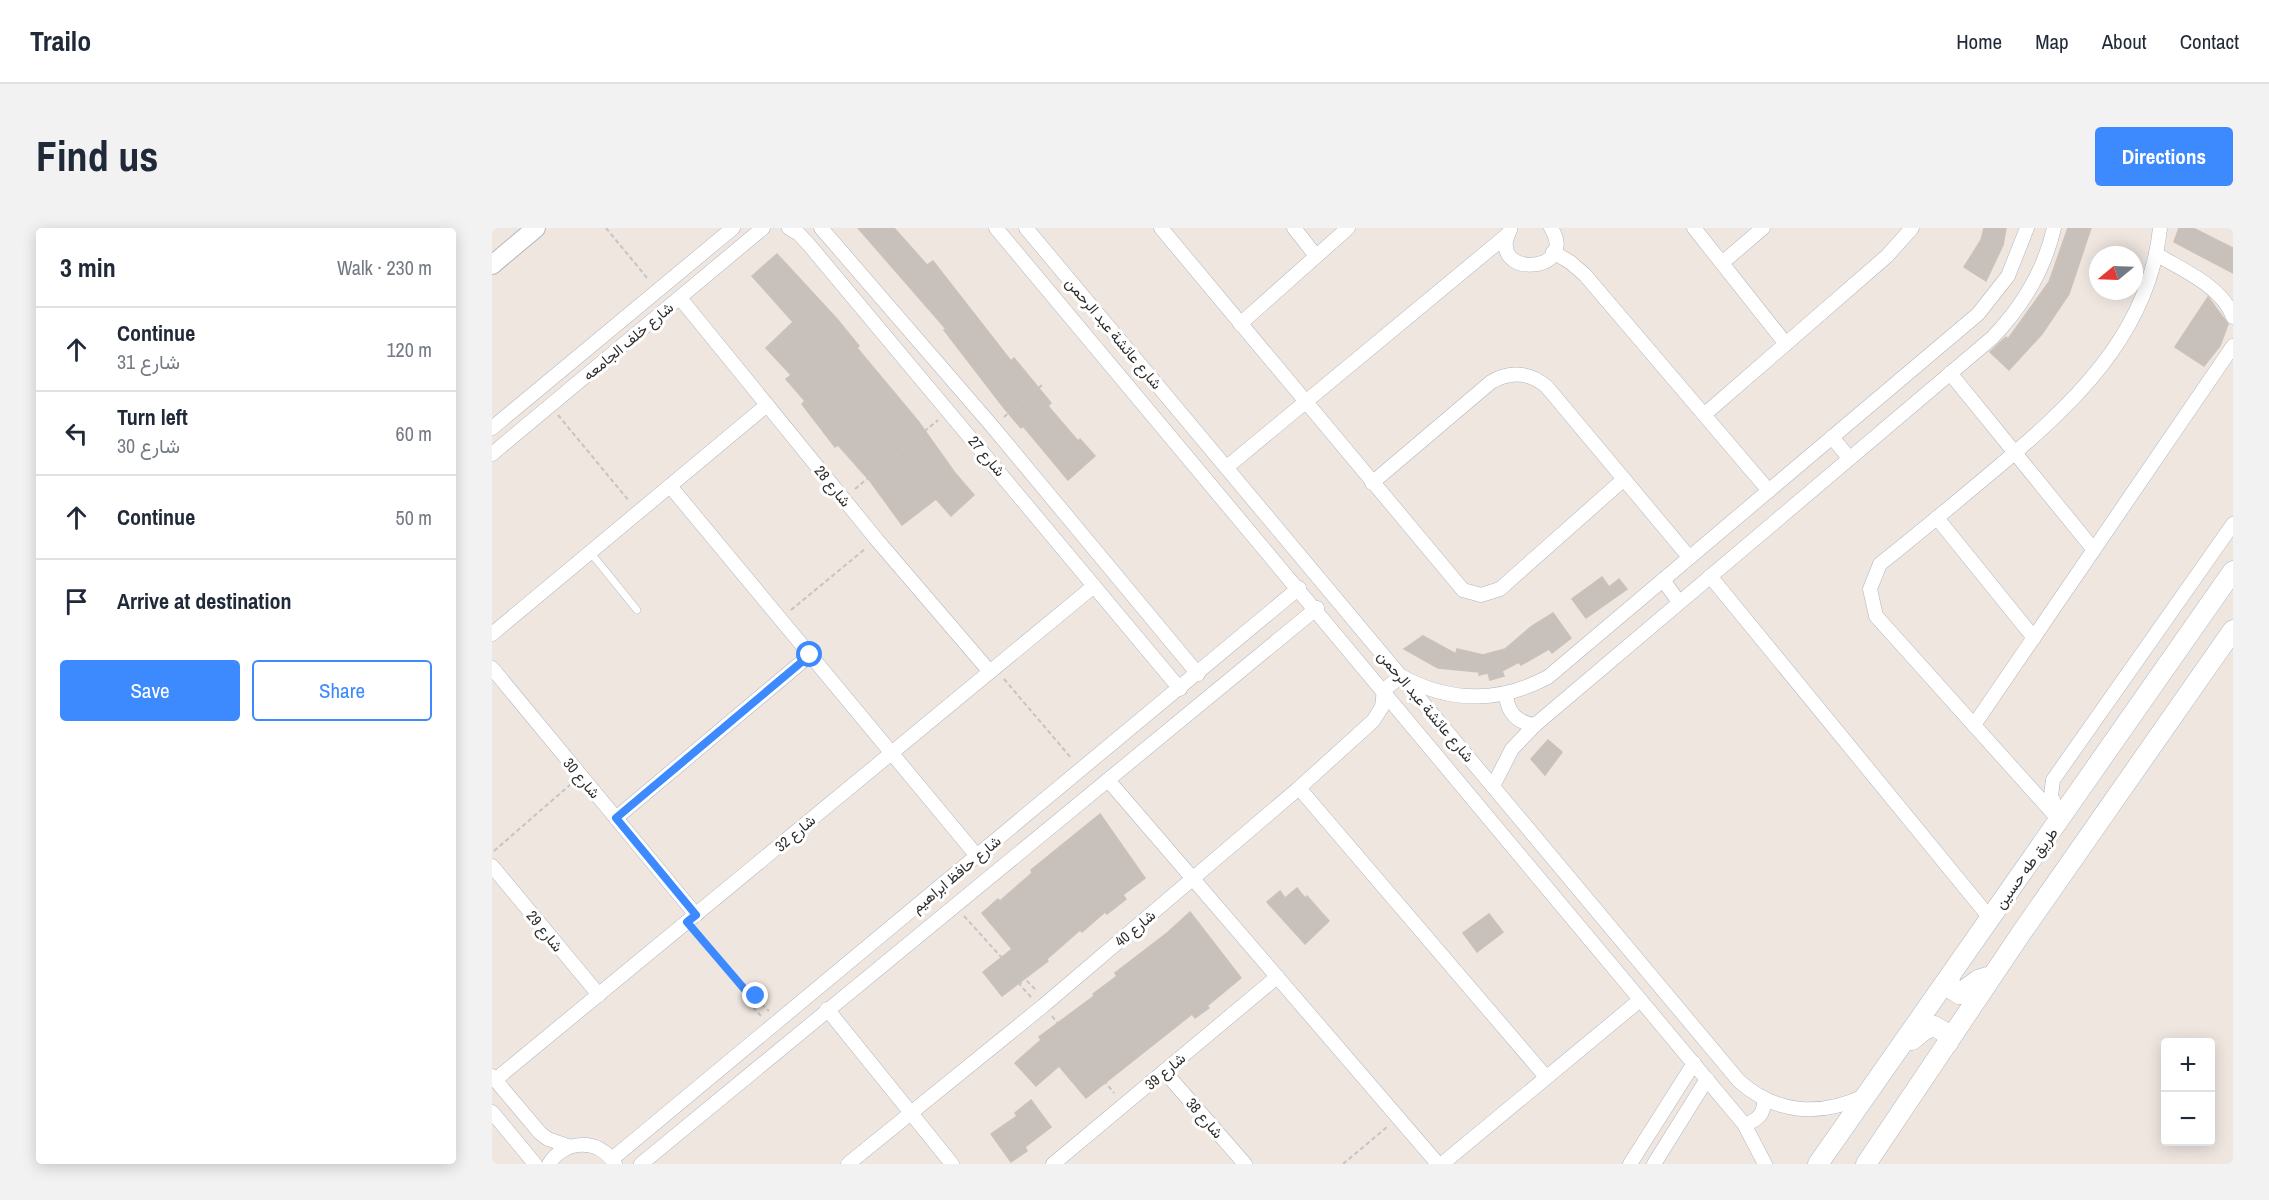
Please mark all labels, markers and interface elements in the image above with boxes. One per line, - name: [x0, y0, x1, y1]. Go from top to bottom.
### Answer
- text: Trailo: [30, 22, 91, 60]
- text: Home: [1956, 27, 2002, 56]
- text: Map: [2035, 27, 2069, 56]
- text: About: [2102, 27, 2147, 56]
- text: Contact: [2180, 27, 2239, 56]
- button: Directions: [2095, 127, 2233, 186]
- text: Find us: [36, 128, 158, 184]
- north arrow: [2089, 246, 2143, 300]
- text: 3 min: [60, 250, 116, 285]
- text: Walk · 230 m: [337, 254, 432, 281]
- street label: شارع عائشة عبد الرحمن: [1060, 273, 1167, 394]
- street label: شارع خلف الجامعه: [578, 297, 678, 386]
- text: Continue: [117, 318, 195, 348]
- icon: ahead: [60, 333, 93, 366]
- text: 120 m: [386, 336, 432, 363]
- text: شارع 31: [117, 348, 180, 375]
- text: Turn left: [117, 402, 188, 432]
- icon: left: [60, 417, 93, 450]
- text: 60 m: [396, 420, 432, 447]
- street label: شارع 27: [963, 431, 1010, 482]
- text: شارع 30: [117, 432, 180, 459]
- street label: شارع 28: [809, 461, 856, 512]
- icon: ahead: [60, 501, 93, 534]
- text: Continue: [117, 502, 195, 532]
- text: 50 m: [396, 504, 432, 531]
- icon: arrive: [60, 585, 93, 618]
- text: Arrive at destination: [117, 586, 291, 616]
- route start: [796, 641, 822, 667]
- street label: شارع عائشة عبد الرحمن: [1372, 646, 1479, 767]
- button: Save: [60, 660, 240, 721]
- button: Share: [252, 660, 432, 721]
- street label: شارع 30: [558, 753, 605, 804]
- street label: شارع 32: [770, 810, 821, 857]
- street label: طريق طه حسين: [1989, 823, 2063, 913]
- street label: شارع حافظ ابراهيم: [907, 830, 1006, 918]
- street label: شارع 40: [1110, 905, 1161, 952]
- street label: شارع 29: [521, 906, 568, 957]
- route end: [742, 982, 768, 1008]
- map controls: [2161, 1038, 2215, 1146]
- button: +: [2161, 1038, 2215, 1092]
- street label: شارع 39: [1140, 1048, 1191, 1095]
- button: −: [2161, 1092, 2215, 1146]
- street label: شارع 38: [1181, 1093, 1229, 1144]

